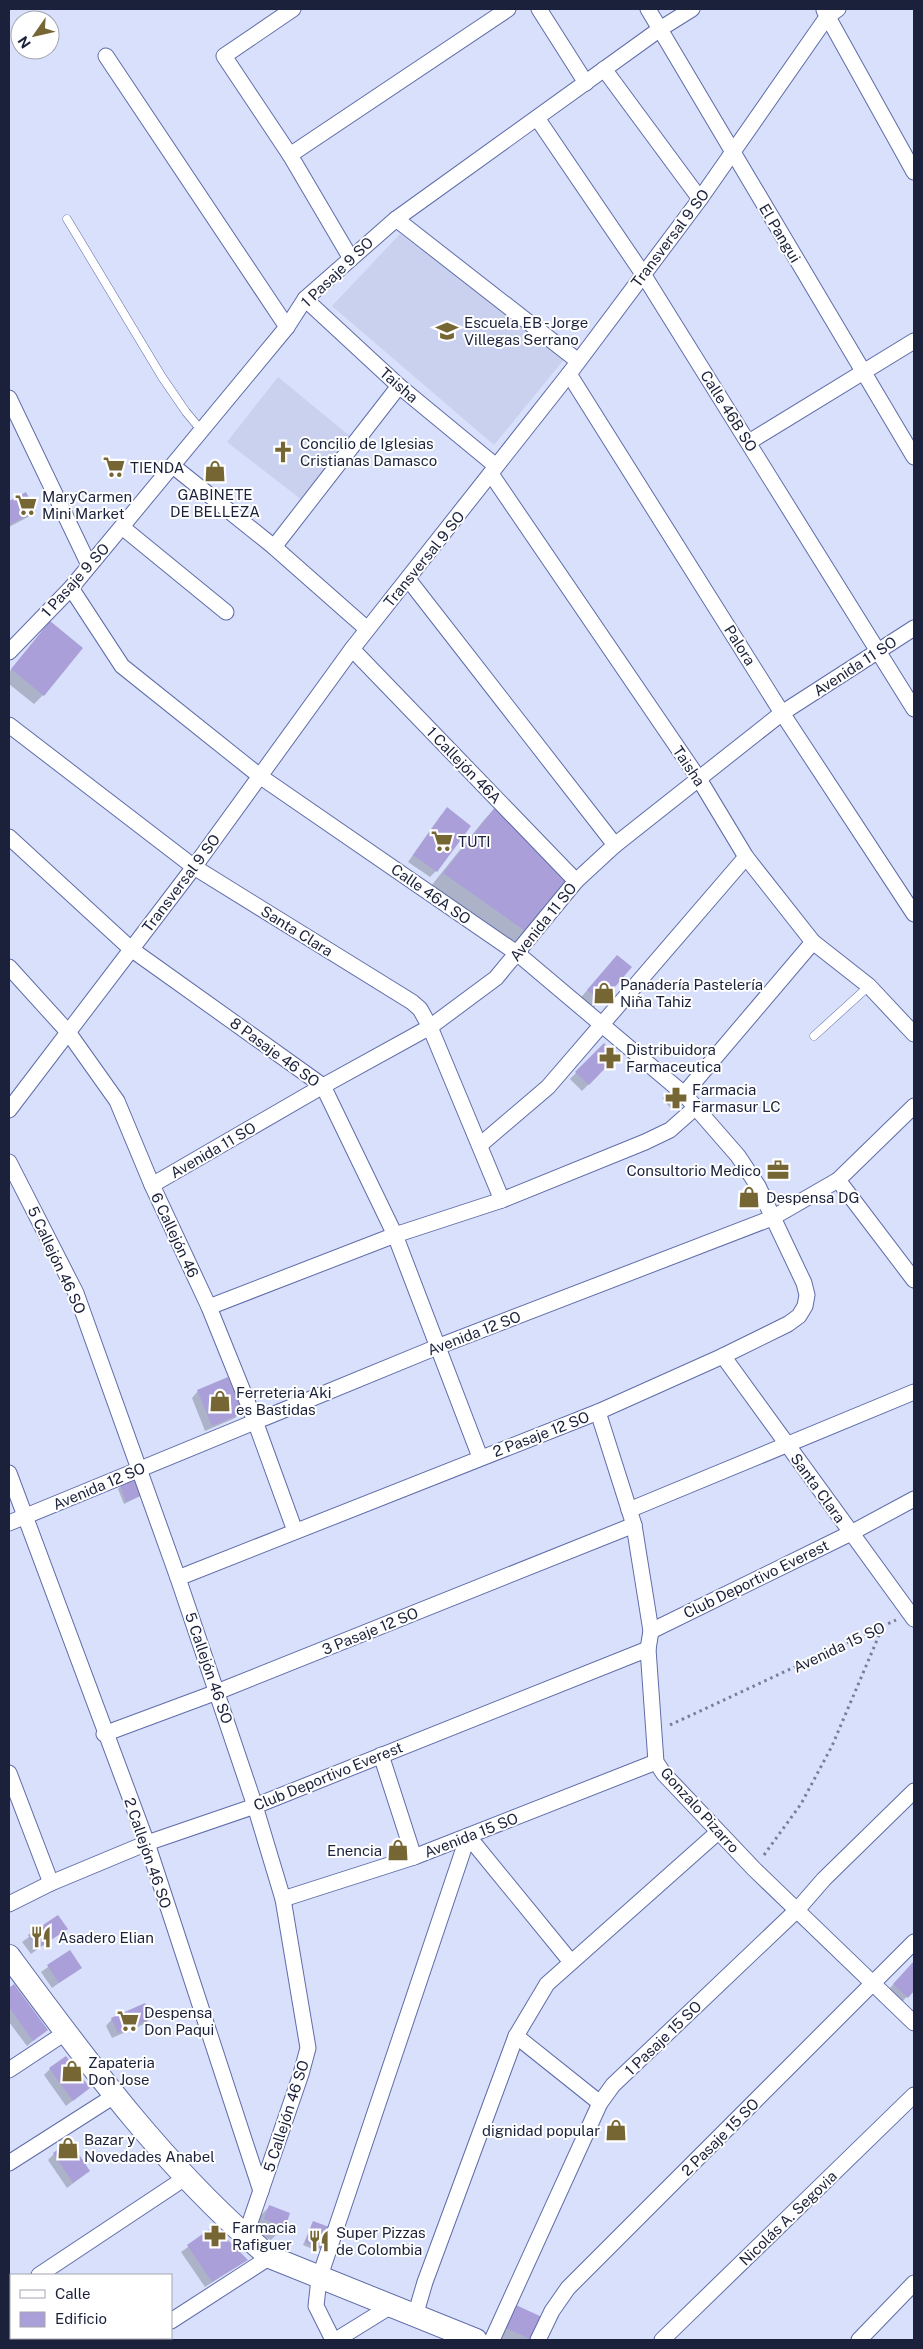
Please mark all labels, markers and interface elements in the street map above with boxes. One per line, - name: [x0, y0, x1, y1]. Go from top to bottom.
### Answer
- north arrow: [10, 10, 60, 60]
- text: N: [15, 33, 34, 51]
- street label: Transversal 9 SO: [628, 186, 712, 290]
- street label: El Pangui: [756, 201, 804, 265]
- street label: 1 Pasaje 9 SO: [298, 234, 376, 310]
- place label: Escuela EB - Jorge Villegas Serrano: [464, 314, 588, 348]
- school or university icon: Escuela EB - Jorge Villegas Serrano: [434, 318, 460, 344]
- street label: Taisha: [377, 364, 421, 406]
- street label: Calle 46B SO: [697, 367, 761, 455]
- place label: Concilio de Iglesias Cristianas Damasco: [300, 435, 437, 469]
- church icon: Concilio de Iglesias Cristianas Damasco: [270, 439, 296, 465]
- supermarket icon: TIENDA: [101, 454, 127, 480]
- shop icon: GABINETE DE BELLEZA: [202, 458, 228, 484]
- place label: TIENDA: [130, 459, 185, 476]
- place label: GABINETE DE BELLEZA: [170, 486, 260, 520]
- place label: MaryCarmen Mini Market: [42, 488, 132, 522]
- supermarket icon: MaryCarmen Mini Market: [13, 492, 39, 518]
- street label: Transversal 9 SO: [380, 508, 468, 610]
- street label: 1 Pasaje 9 SO: [38, 540, 112, 620]
- street label: Palora: [721, 622, 759, 668]
- street label: Avenida 11 SO: [810, 633, 900, 699]
- street label: 1 Callejón 46A: [423, 723, 505, 807]
- street label: Taisha: [670, 743, 708, 789]
- supermarket icon: TUTI: [429, 828, 455, 854]
- street label: Transversal 9 SO: [139, 831, 223, 935]
- place label: TUTI: [458, 833, 491, 850]
- street label: Calle 46A SO: [388, 860, 474, 928]
- street label: Avenida 11 SO: [506, 879, 580, 965]
- street label: Santa Clara: [258, 902, 336, 960]
- place label: Panadería Pastelería Niña Tahiz: [620, 976, 763, 1010]
- shop icon: Panadería Pastelería Niña Tahiz: [591, 980, 617, 1006]
- street label: 8 Pasaje 46 SO: [227, 1014, 323, 1090]
- place label: Distribuidora Farmaceutica: [626, 1041, 721, 1075]
- pharmacy icon: Distribuidora Farmaceutica: [597, 1045, 623, 1071]
- place label: Farmacia Farmasur LC: [692, 1081, 781, 1115]
- pharmacy icon: Farmacia Farmasur LC: [663, 1085, 689, 1111]
- street label: Avenida 11 SO: [167, 1119, 259, 1181]
- office icon: Consultorio Medico: [765, 1157, 791, 1183]
- place label: Consultorio Medico: [627, 1162, 761, 1179]
- shop icon: Despensa DG: [736, 1184, 762, 1210]
- place label: Despensa DG: [766, 1189, 859, 1206]
- street label: 6 Callejón 46: [148, 1190, 202, 1280]
- street label: 5 Callejón 46 SO: [25, 1204, 89, 1316]
- street label: Avenida 12 SO: [425, 1307, 523, 1359]
- place label: Ferreteria Aki es Bastidas: [236, 1384, 331, 1418]
- shop icon: Ferreteria Aki es Bastidas: [207, 1388, 233, 1414]
- street label: 2 Pasaje 12 SO: [491, 1408, 591, 1460]
- street label: Santa Clara: [787, 1450, 849, 1526]
- street label: Avenida 12 SO: [50, 1459, 148, 1513]
- street label: Club Deportivo Everest: [681, 1536, 831, 1622]
- street label: 3 Pasaje 12 SO: [319, 1604, 421, 1658]
- street label: 5 Callejón 46 SO: [182, 1610, 236, 1726]
- street label: Avenida 15 SO: [790, 1618, 888, 1676]
- street label: Club Deportivo Everest: [251, 1738, 405, 1814]
- street label: Gonzalo Pizarro: [657, 1764, 743, 1856]
- street label: 2 Callejón 46 SO: [121, 1795, 175, 1911]
- street label: Avenida 15 SO: [422, 1809, 520, 1861]
- shop icon: Enencia: [385, 1837, 411, 1863]
- place label: Enencia: [327, 1842, 382, 1859]
- restaurant icon: Asadero Elian: [28, 1924, 54, 1950]
- place label: Asadero Elian: [58, 1929, 154, 1946]
- street label: 1 Pasaje 15 SO: [621, 1997, 705, 2079]
- place label: Despensa Don Paqui: [144, 2004, 214, 2038]
- supermarket icon: Despensa Don Paqui: [115, 2008, 141, 2034]
- place label: Zapateria Don Jose: [88, 2054, 155, 2088]
- shop icon: Zapateria Don Jose: [59, 2058, 85, 2084]
- street label: 5 Callejón 46 SO: [260, 2058, 312, 2174]
- street label: 2 Pasaje 15 SO: [678, 2095, 762, 2179]
- shop icon: dignidad popular: [603, 2117, 629, 2143]
- place label: dignidad popular: [482, 2122, 600, 2139]
- place label: Bazar y Novedades Anabel: [84, 2131, 215, 2165]
- shop icon: Bazar y Novedades Anabel: [55, 2135, 81, 2161]
- street label: Nicolás A. Segovia: [736, 2167, 840, 2269]
- place label: Farmacia Rafiguer: [232, 2219, 296, 2253]
- pharmacy icon: Farmacia Rafiguer: [202, 2223, 228, 2249]
- place label: Super Pizzas de Colombia: [336, 2224, 426, 2258]
- restaurant icon: Super Pizzas de Colombia: [306, 2228, 332, 2254]
- legend: [10, 2274, 172, 2339]
- text: Calle: [55, 2285, 91, 2302]
- text: Edificio: [55, 2310, 107, 2327]

